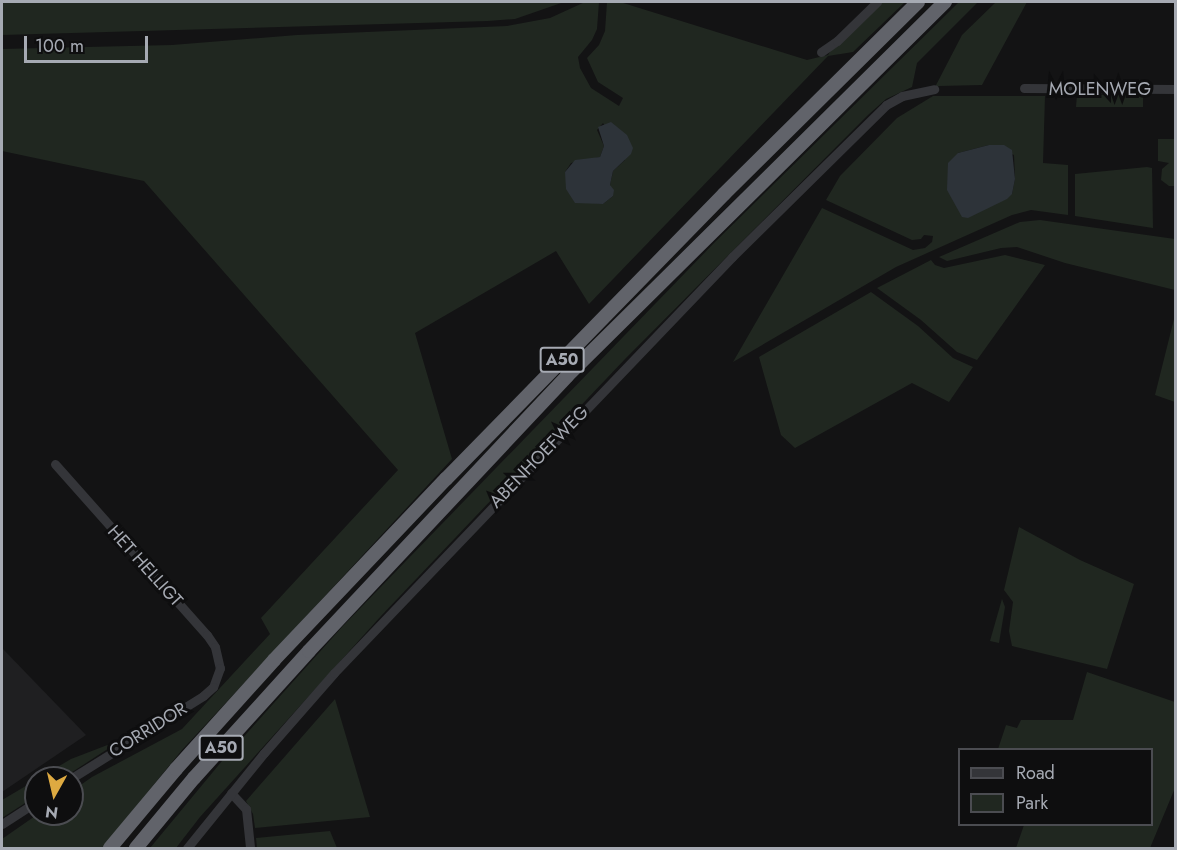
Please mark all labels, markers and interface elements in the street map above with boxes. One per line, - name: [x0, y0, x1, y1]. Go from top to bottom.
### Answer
- scale bar: [27, 24, 152, 62]
- text: 100 m: [35, 33, 84, 59]
- street label: MOLENWEG: [1049, 78, 1151, 100]
- road number: A50: [540, 347, 584, 373]
- street label: ABENHOEFWEG: [485, 402, 593, 512]
- street label: HET HELLIGT: [103, 521, 187, 611]
- street label: CORRIDOR: [105, 698, 191, 762]
- road number: A50: [198, 735, 244, 761]
- legend: [958, 748, 1153, 826]
- text: Road: [1016, 760, 1055, 786]
- north arrow: [24, 766, 84, 826]
- text: Park: [1016, 790, 1048, 816]
- text: N: [44, 800, 60, 825]

